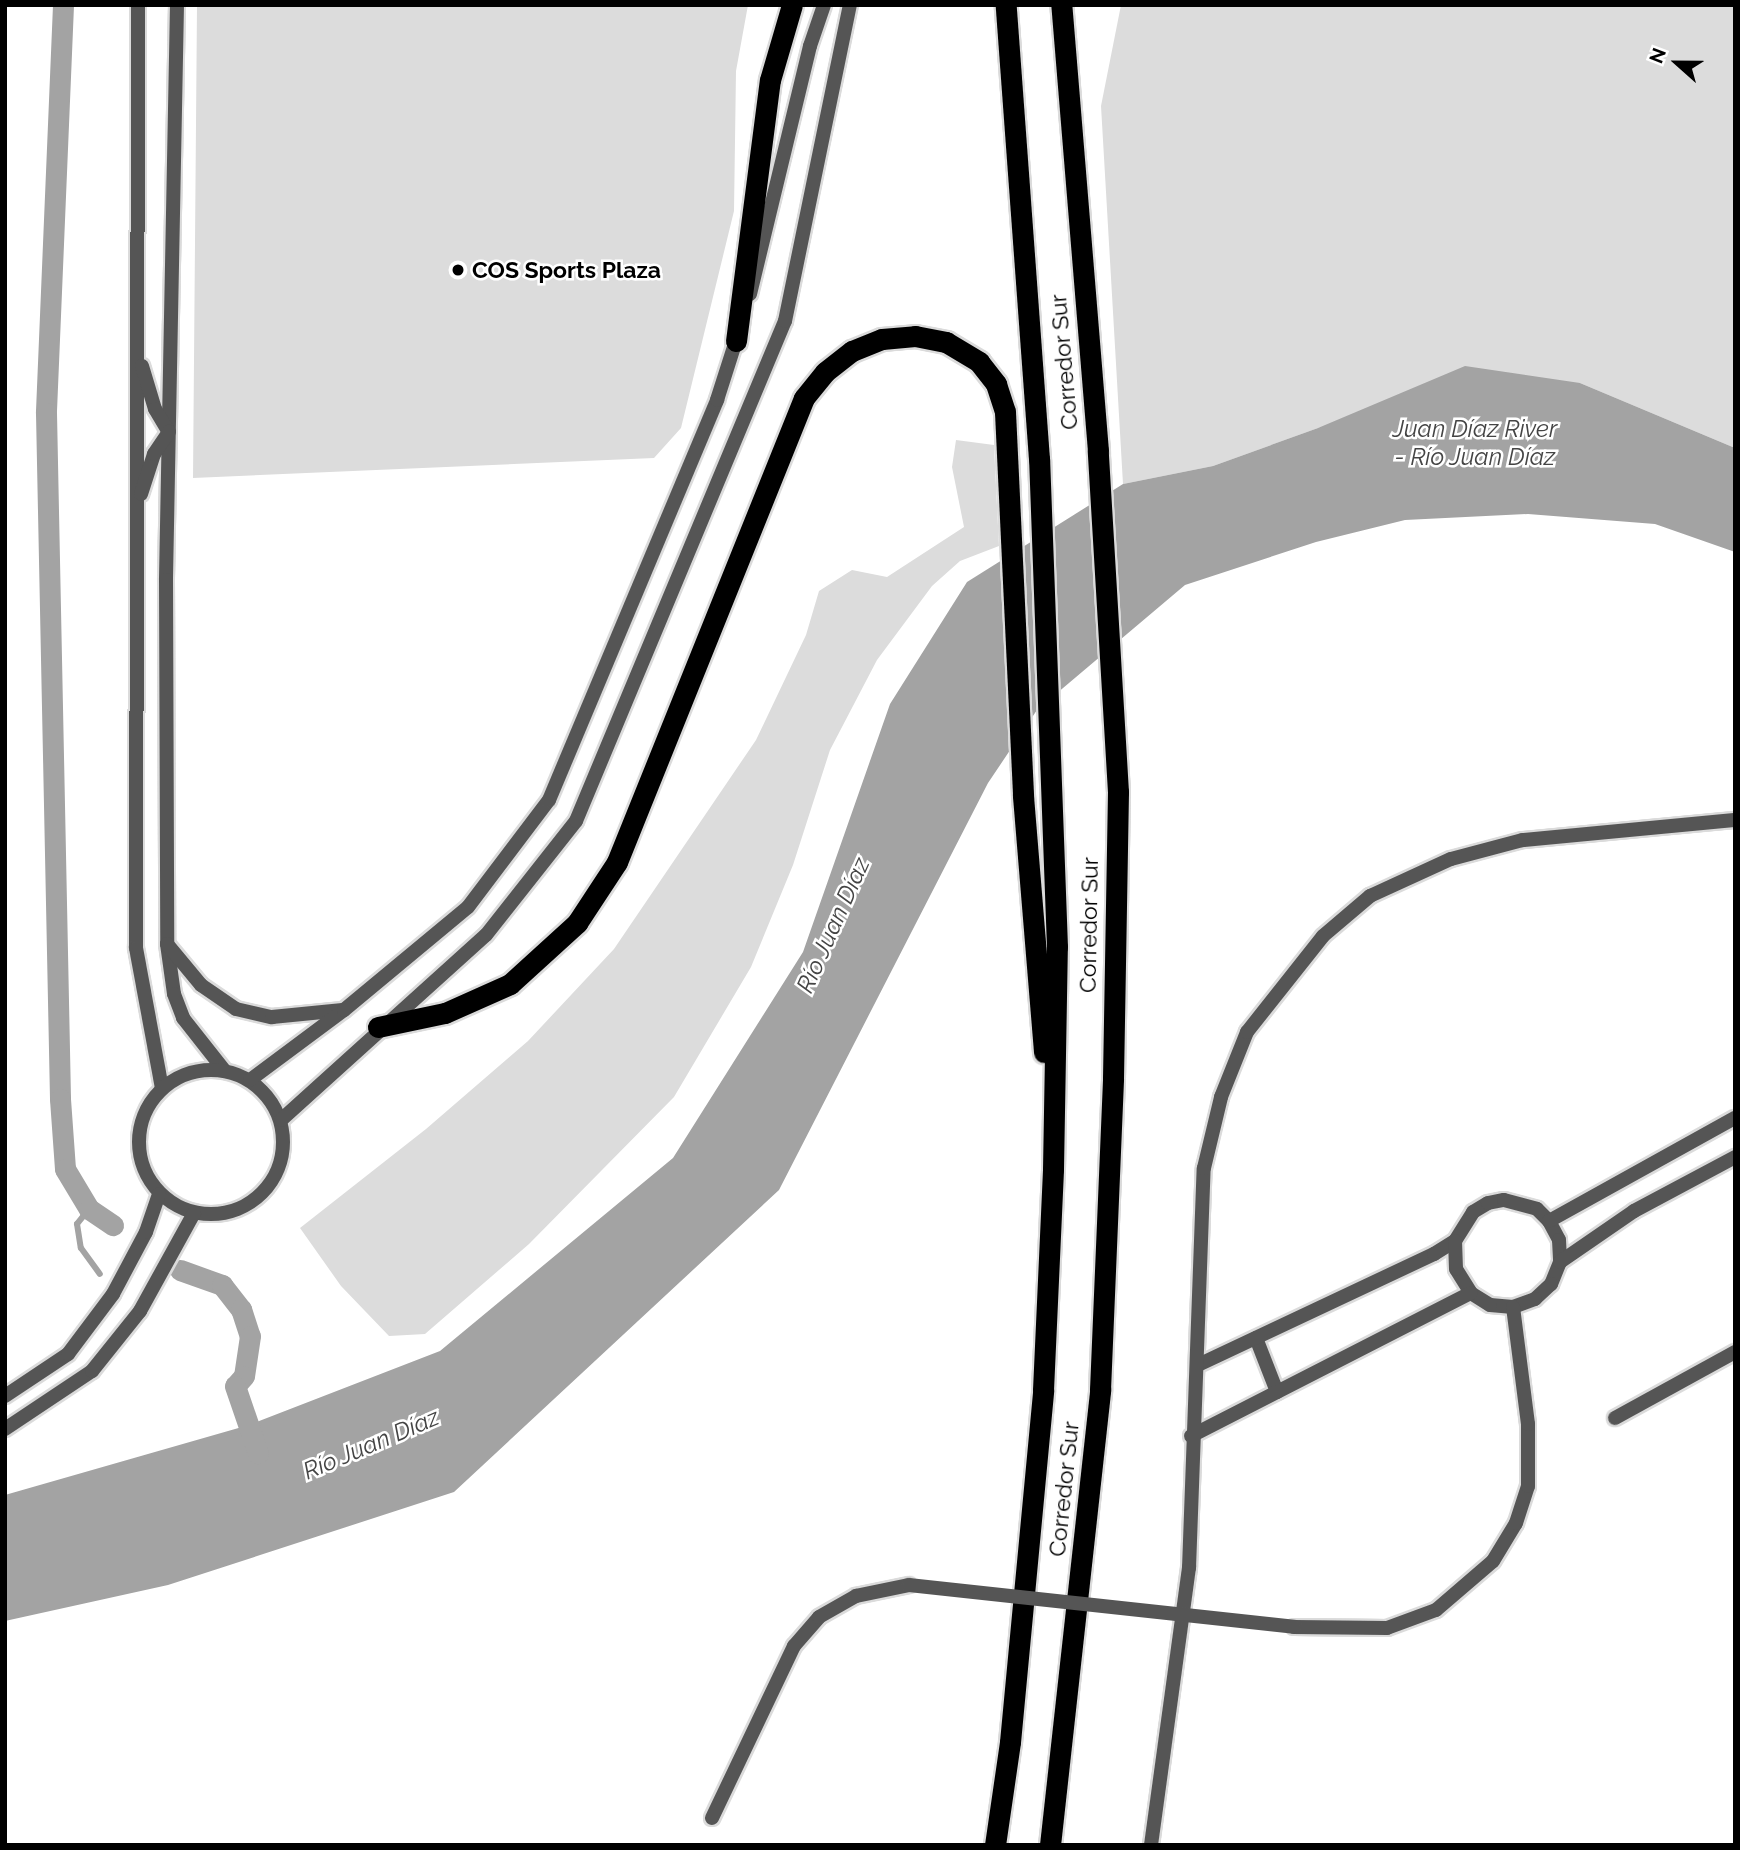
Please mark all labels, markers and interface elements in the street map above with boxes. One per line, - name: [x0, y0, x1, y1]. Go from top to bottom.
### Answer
- north arrow: [1642, 28, 1712, 98]
- text: N: [1645, 45, 1670, 66]
- place label: COS Sports Plaza: [472, 256, 661, 284]
- marker: COS Sports Plaza: [450, 262, 466, 278]
- street label: Corredor Sur: [1044, 293, 1084, 431]
- water label: Juan Díaz River - Río Juan Díaz: [1393, 415, 1557, 471]
- water label: Río Juan Díaz: [790, 853, 876, 997]
- street label: Corredor Sur: [1074, 857, 1104, 993]
- water label: Río Juan Díaz: [298, 1402, 444, 1486]
- street label: Corredor Sur: [1043, 1420, 1085, 1558]

